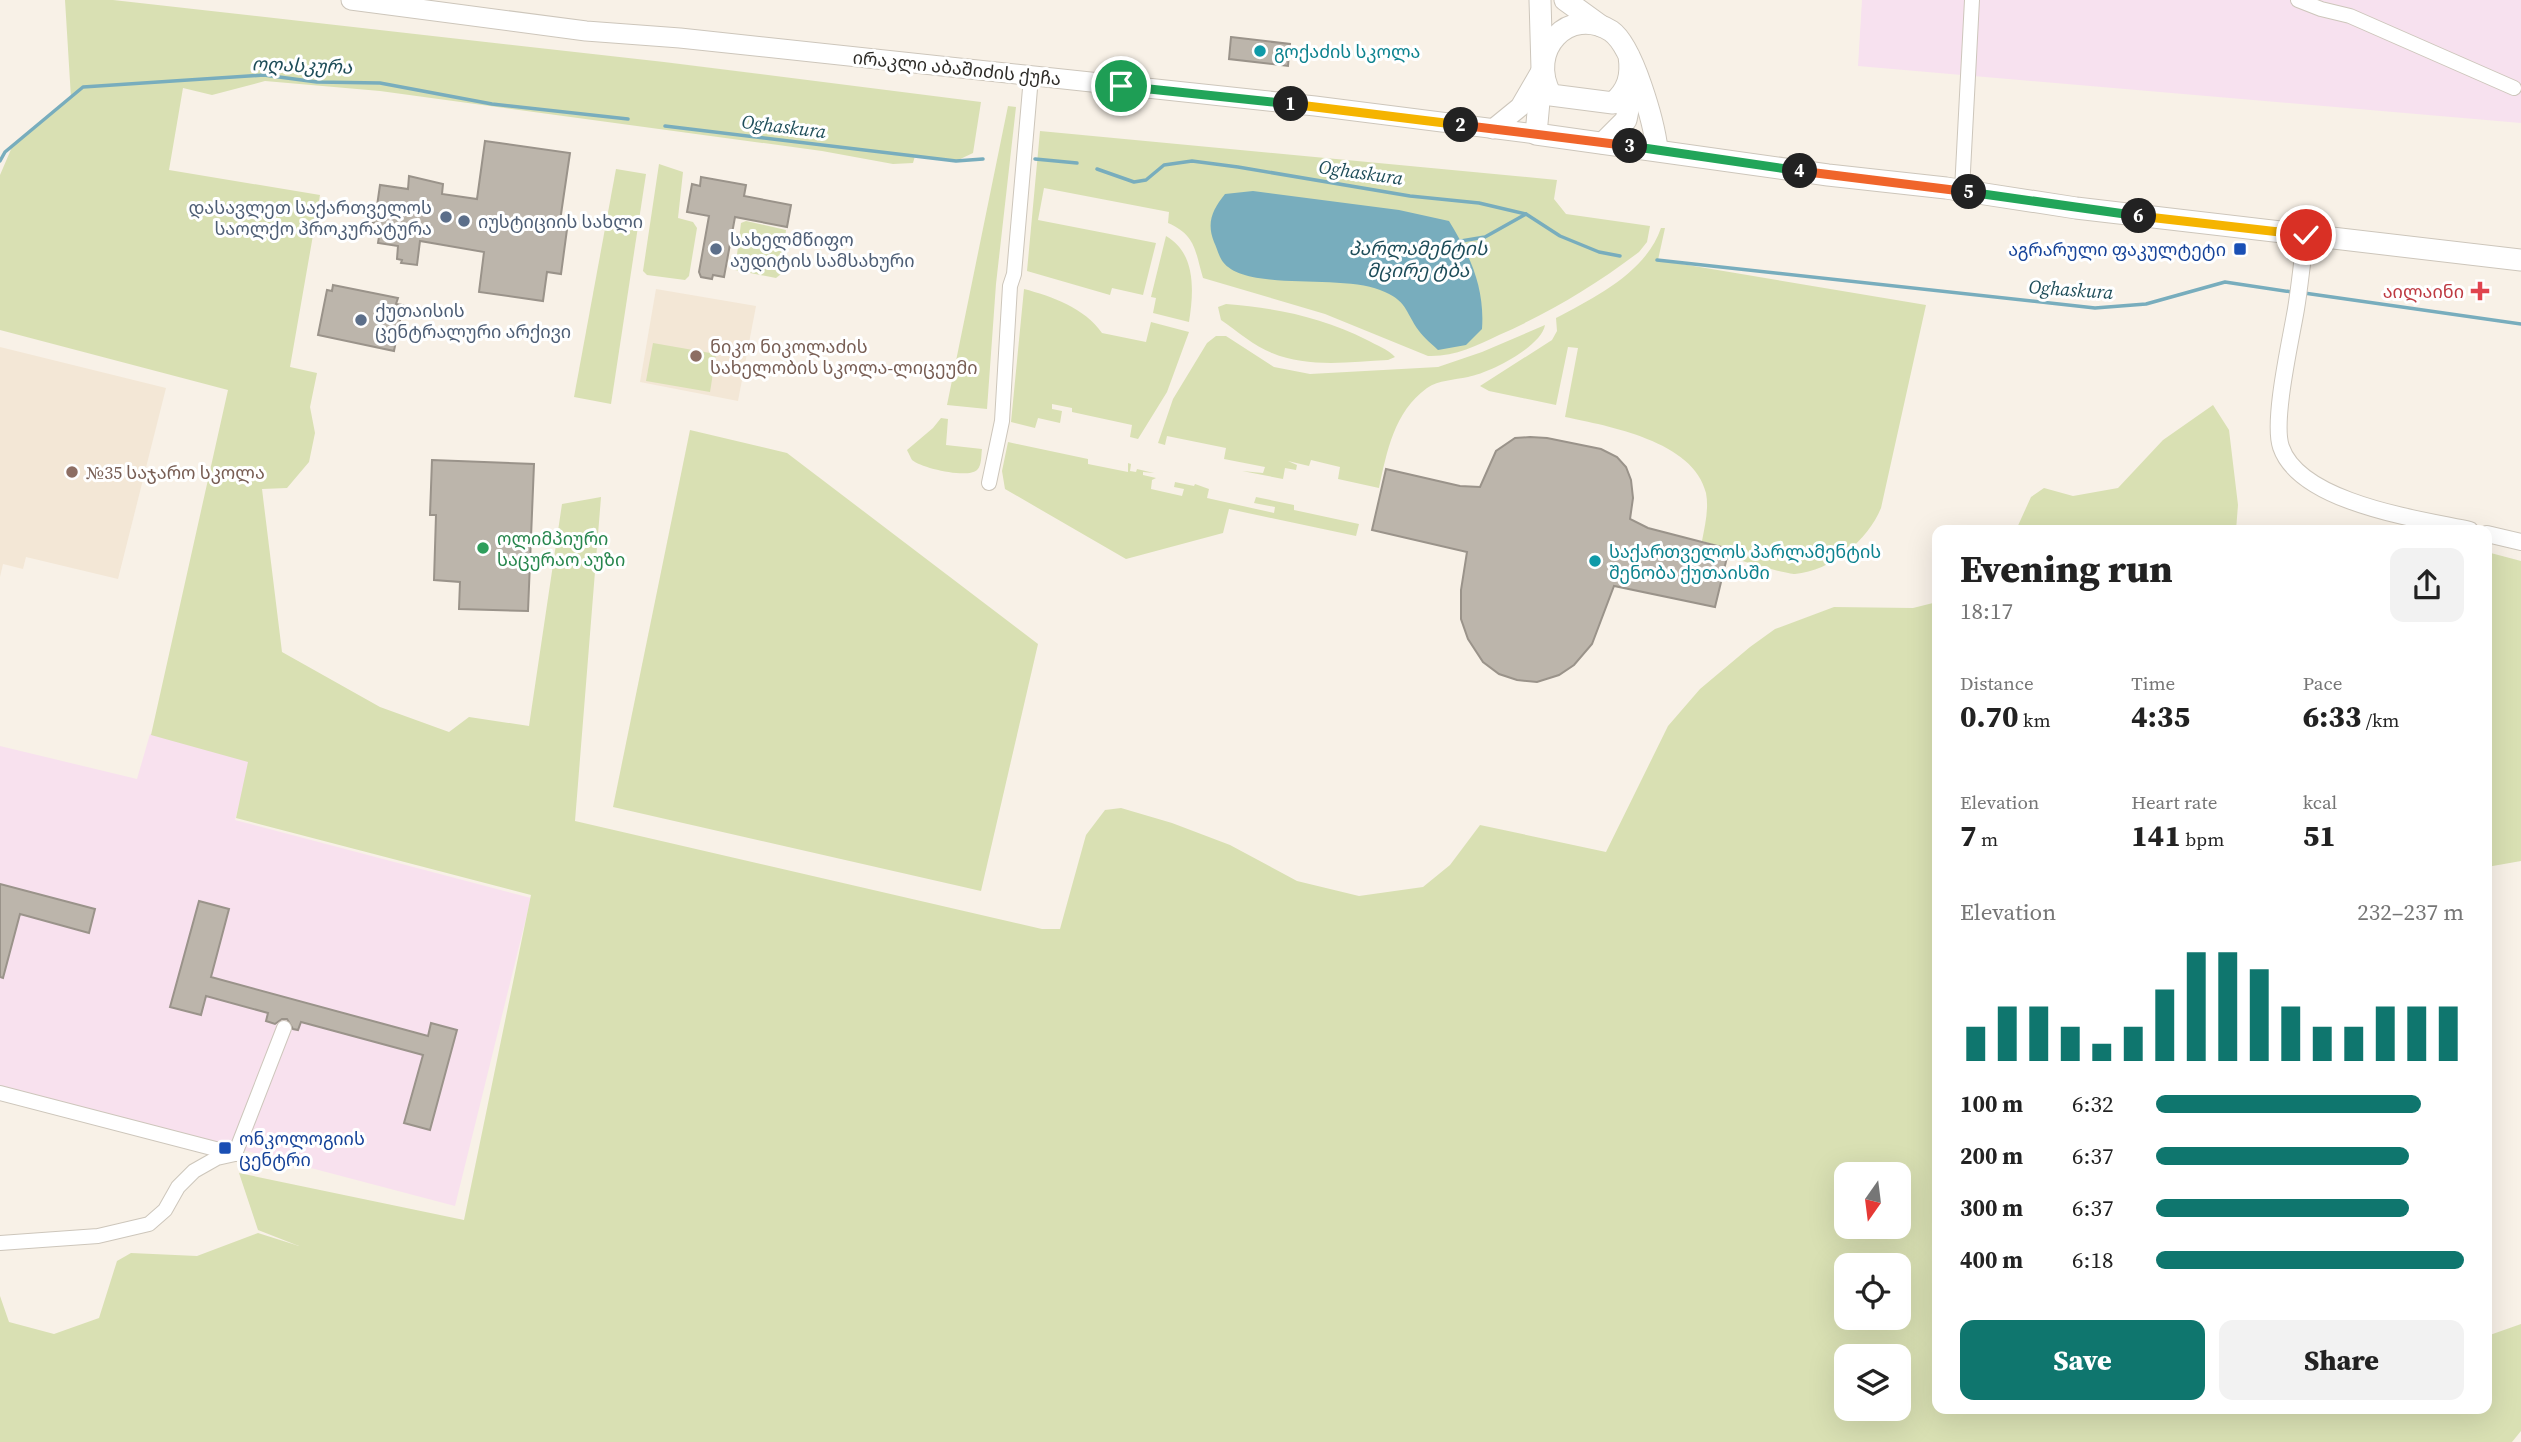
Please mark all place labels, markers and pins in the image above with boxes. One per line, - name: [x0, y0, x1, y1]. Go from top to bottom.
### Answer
- place label: გოქაძის სკოლა: [1274, 39, 1420, 64]
- marker: გოქაძის სკოლა: [1252, 43, 1268, 59]
- pin: [1091, 56, 1151, 116]
- pin: 1: [1274, 86, 1308, 122]
- pin: 2: [1444, 108, 1478, 142]
- pin: 3: [1612, 128, 1648, 164]
- pin: 4: [1783, 154, 1818, 188]
- pin: 5: [1952, 174, 1986, 210]
- place label: დასავლეთ საქართველოს საოლქო პროკურატურა: [189, 195, 432, 241]
- pin: 6: [2122, 198, 2156, 234]
- pin: [2276, 205, 2336, 265]
- marker: დასავლეთ საქართველოს საოლქო პროკურატურა: [438, 209, 454, 225]
- place label: იუსტიციის სახლი: [478, 209, 643, 234]
- marker: იუსტიციის სახლი: [456, 213, 472, 229]
- place label: სახელმწიფო აუდიტის სამსახური: [730, 227, 915, 273]
- place label: აგრარული ფაკულტეტი: [2008, 237, 2226, 262]
- marker: სახელმწიფო აუდიტის სამსახური: [708, 241, 724, 257]
- marker: აგრარული ფაკულტეტი: [2232, 241, 2248, 257]
- place label: აილაინი: [2383, 279, 2464, 304]
- marker: აილაინი: [2470, 281, 2490, 301]
- place label: ქუთაისის ცენტრალური არქივი: [375, 298, 571, 344]
- marker: ქუთაისის ცენტრალური არქივი: [353, 312, 369, 328]
- place label: ნიკო ნიკოლაძის სახელობის სკოლა-ლიცეუმი: [710, 334, 978, 380]
- marker: ნიკო ნიკოლაძის სახელობის სკოლა-ლიცეუმი: [688, 348, 704, 364]
- place label: №35 საჯარო სკოლა: [86, 460, 265, 485]
- marker: №35 საჯარო სკოლა: [64, 464, 80, 480]
- place label: ოლიმპიური საცურაო აუზი: [497, 526, 625, 572]
- place label: საქართველოს პარლამენტის შენობა ქუთაისში: [1609, 539, 1881, 585]
- marker: ოლიმპიური საცურაო აუზი: [475, 540, 491, 556]
- marker: საქართველოს პარლამენტის შენობა ქუთაისში: [1587, 553, 1603, 569]
- place label: ონკოლოგიის ცენტრი: [239, 1126, 365, 1172]
- marker: ონკოლოგიის ცენტრი: [217, 1140, 233, 1156]

